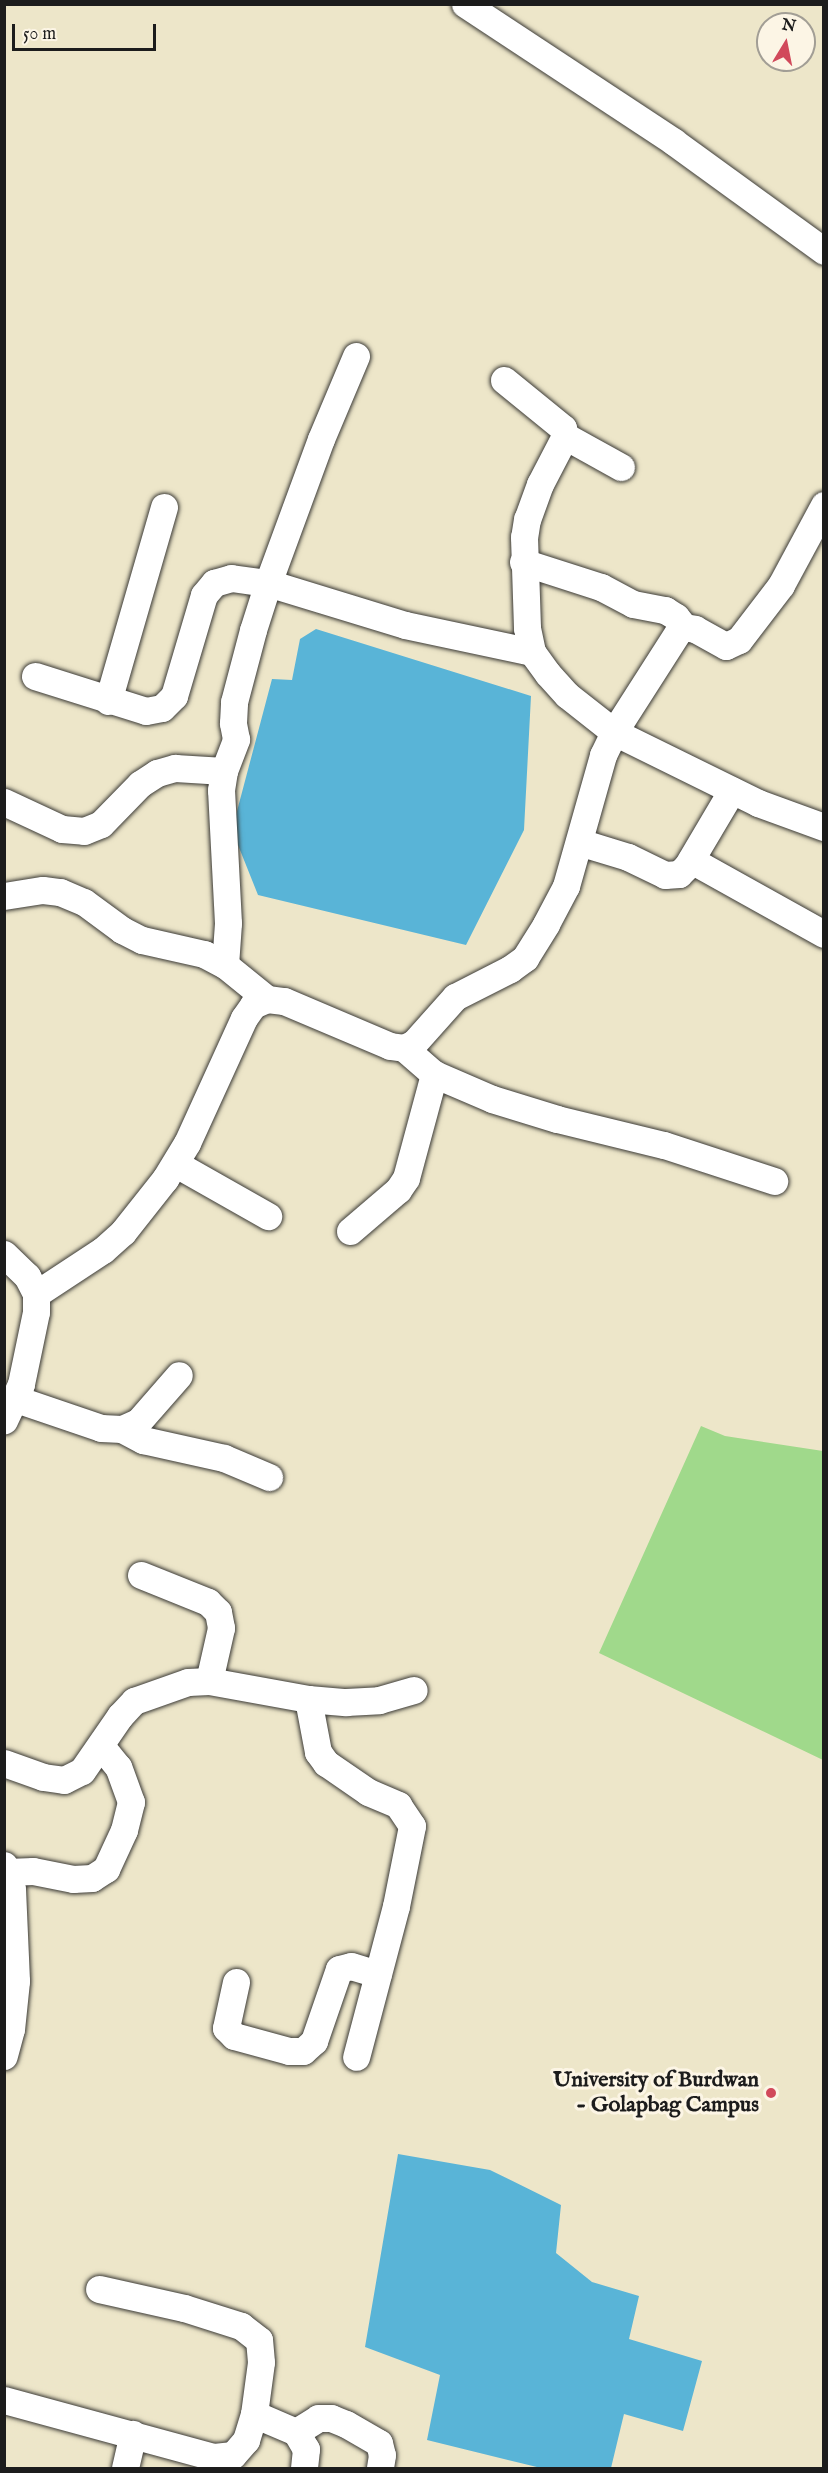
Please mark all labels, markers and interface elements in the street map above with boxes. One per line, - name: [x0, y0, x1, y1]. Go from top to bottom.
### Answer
- scale bar: [15, 12, 159, 50]
- north arrow: [756, 12, 816, 72]
- text: N: [780, 15, 797, 37]
- text: 50 m: [23, 23, 56, 46]
- place label: University of Burdwan - Golapbag Campus: [553, 2067, 759, 2118]
- marker: University of Burdwan - Golapbag Campus: [764, 2086, 778, 2100]

